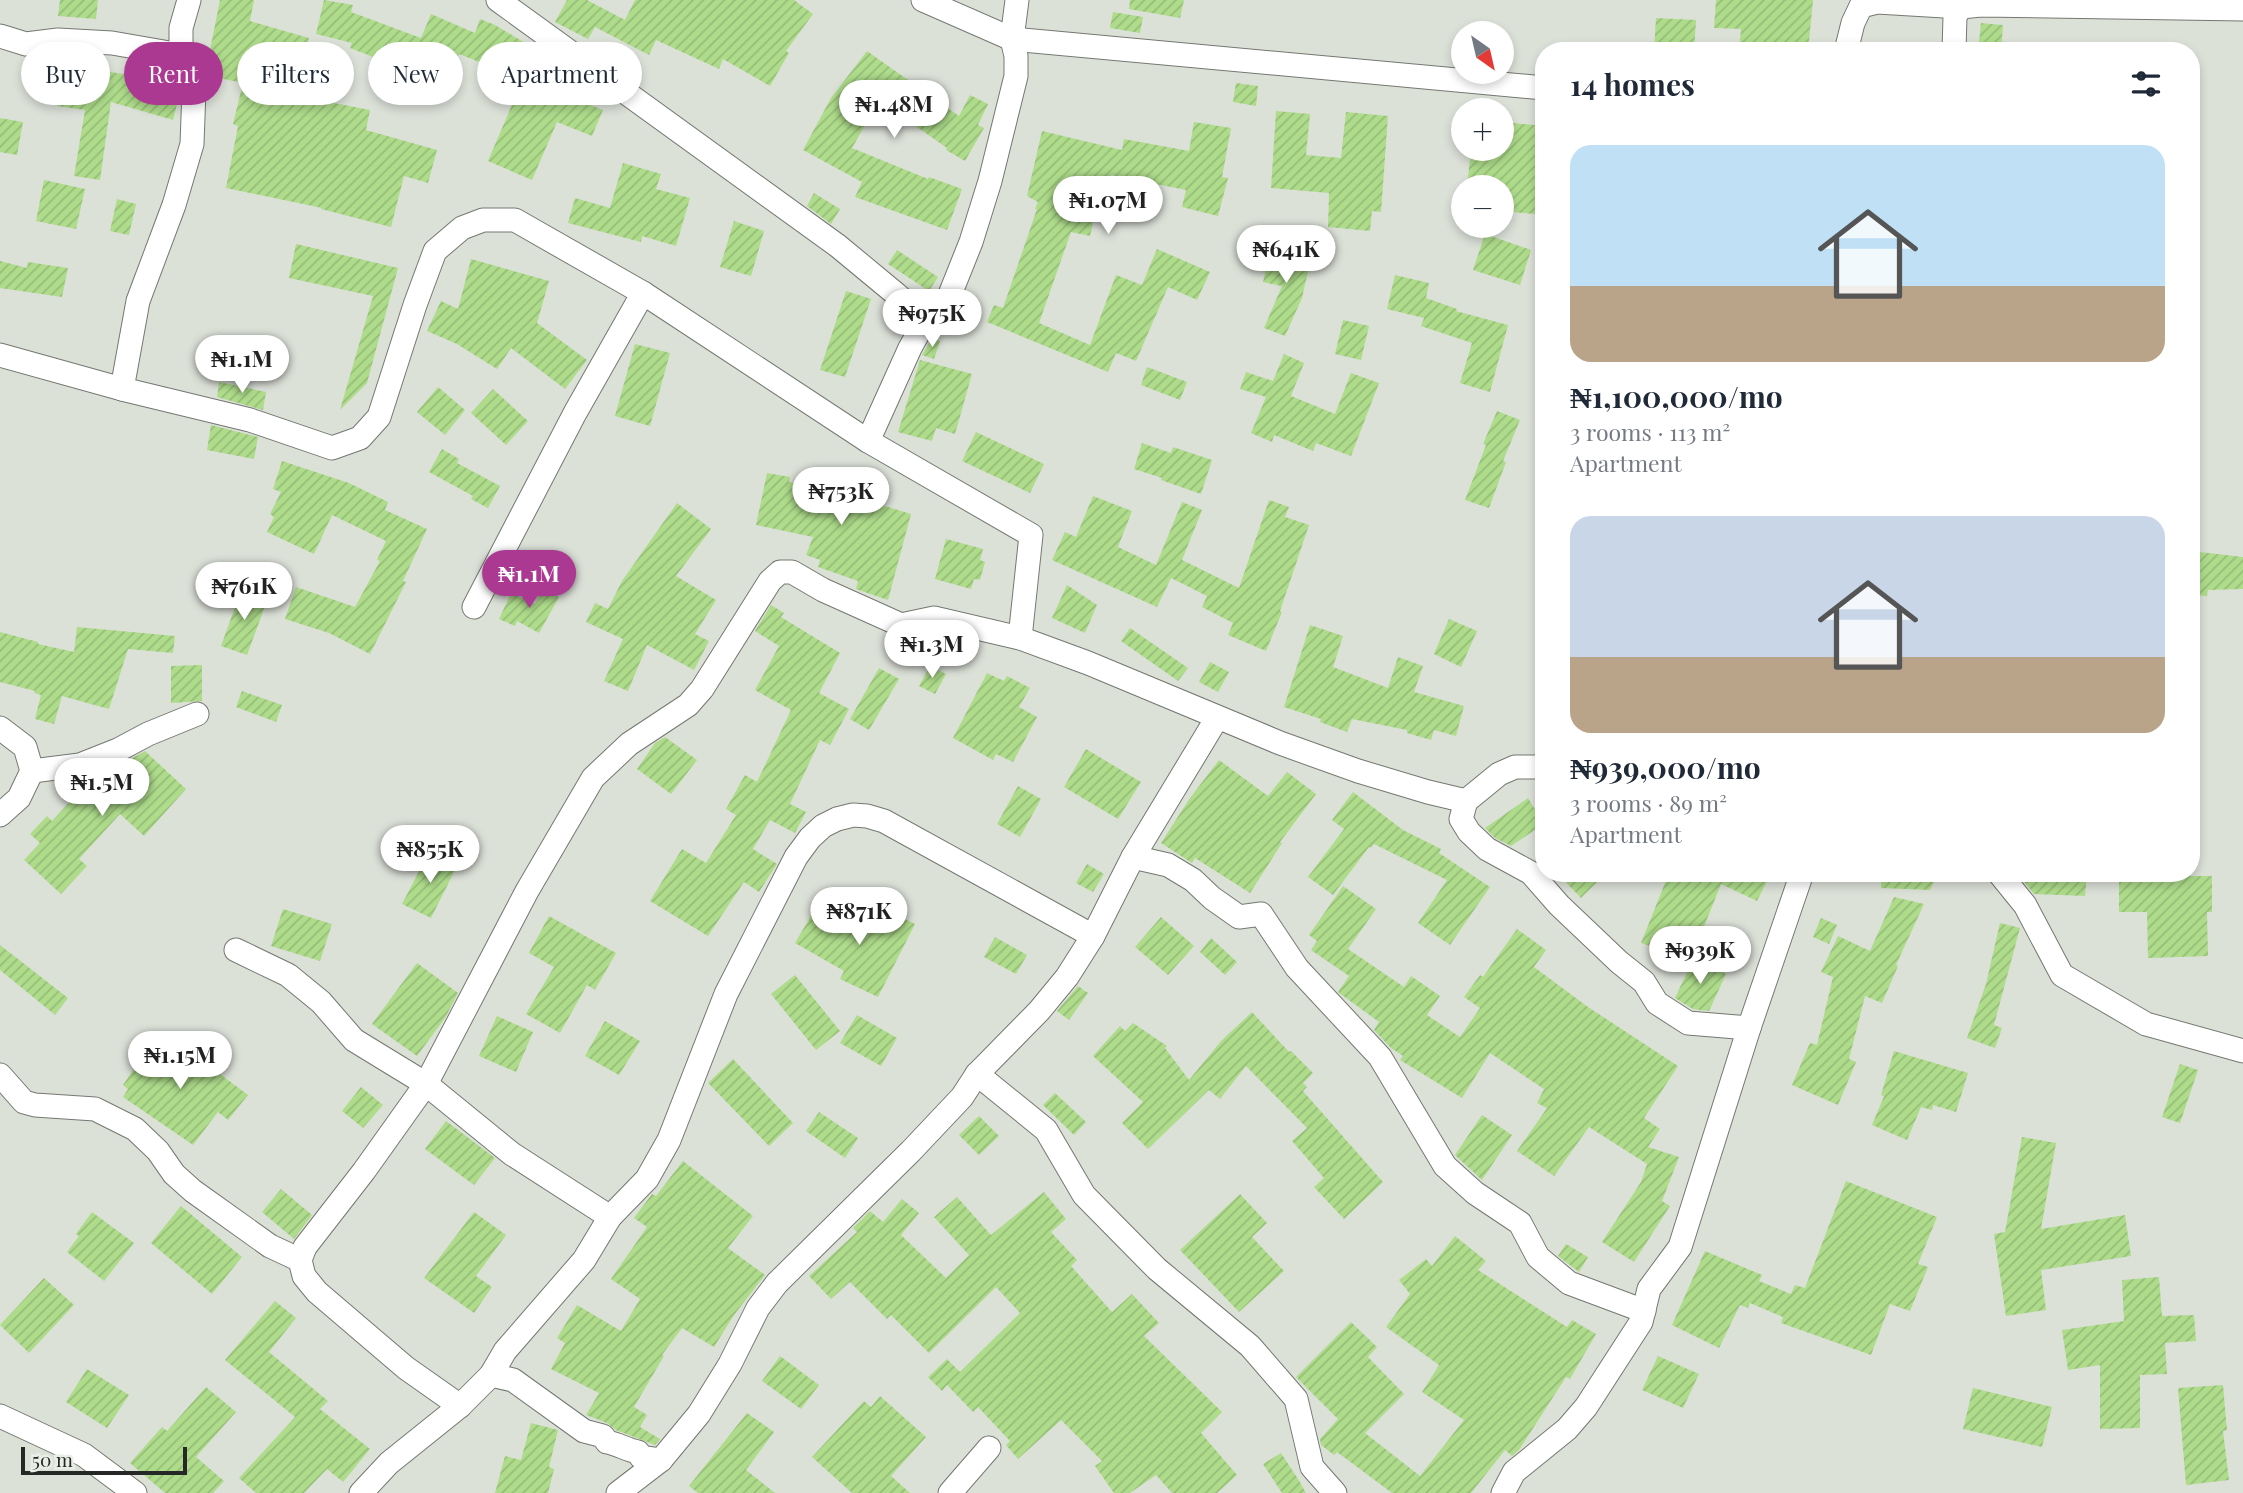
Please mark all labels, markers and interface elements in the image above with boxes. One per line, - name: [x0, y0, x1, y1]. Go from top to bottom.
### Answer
- north arrow: [1451, 21, 1514, 84]
- map controls: [1451, 21, 1514, 238]
- chip: Buy: [21, 42, 110, 105]
- chip: Rent: [124, 42, 223, 105]
- chip: Filters: [237, 42, 354, 105]
- chip: New: [368, 42, 463, 105]
- chip: Apartment: [477, 42, 642, 105]
- text: 14 homes: [1570, 64, 1695, 104]
- icon: filters: [2127, 65, 2165, 103]
- pin: ₦1.48M: [837, 80, 951, 140]
- text: ₦1.48M: [855, 87, 933, 118]
- button: +: [1451, 98, 1514, 161]
- button: −: [1451, 175, 1514, 238]
- pin: ₦1.07M: [1051, 176, 1165, 236]
- text: ₦1.07M: [1069, 183, 1147, 214]
- icon: home: [1805, 191, 1931, 317]
- pin: ₦641K: [1237, 226, 1335, 285]
- text: ₦641K: [1253, 232, 1319, 263]
- pin: ₦975K: [883, 290, 981, 349]
- text: ₦975K: [899, 296, 965, 327]
- pin: ₦1.1M: [193, 336, 291, 395]
- text: ₦1.1M: [211, 342, 273, 373]
- text: ₦1,100,000/mo: [1570, 376, 1783, 416]
- text: 3 rooms · 113 m²: [1570, 416, 1730, 447]
- text: Apartment: [1570, 447, 1682, 478]
- pin: ₦753K: [792, 468, 890, 527]
- text: ₦753K: [808, 474, 874, 505]
- pin: ₦1.1M: [480, 550, 578, 610]
- text: ₦1.1M: [498, 557, 560, 588]
- pin: ₦761K: [195, 562, 293, 622]
- icon: home: [1805, 562, 1931, 688]
- text: ₦761K: [211, 569, 277, 600]
- pin: ₦1.3M: [883, 620, 981, 680]
- text: ₦1.3M: [900, 627, 964, 658]
- text: ₦939,000/mo: [1570, 747, 1761, 787]
- pin: ₦1.5M: [53, 758, 151, 818]
- text: ₦1.5M: [70, 765, 134, 796]
- text: 3 rooms · 89 m²: [1570, 787, 1727, 818]
- text: Apartment: [1570, 818, 1682, 849]
- pin: ₦855K: [381, 826, 479, 885]
- text: ₦855K: [396, 832, 464, 863]
- pin: ₦871K: [810, 888, 908, 947]
- text: ₦871K: [826, 894, 892, 925]
- pin: ₦939K: [1651, 926, 1749, 986]
- text: ₦939K: [1665, 933, 1735, 964]
- pin: ₦1.15M: [123, 1032, 237, 1091]
- text: ₦1.15M: [144, 1038, 216, 1069]
- scale bar: [21, 1444, 187, 1476]
- text: 50 m: [32, 1446, 73, 1472]

